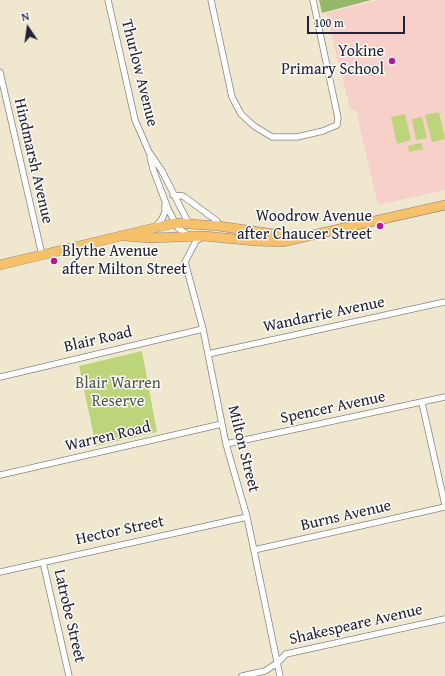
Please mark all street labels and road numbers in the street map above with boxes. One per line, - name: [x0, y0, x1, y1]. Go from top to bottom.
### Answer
- street label: Thurlow Avenue: [116, 17, 162, 129]
- street label: Hindmarsh Avenue: [9, 97, 57, 225]
- street label: Wandarrie Avenue: [262, 293, 386, 337]
- street label: Blair Road: [62, 323, 134, 357]
- street label: Spencer Avenue: [279, 388, 387, 428]
- street label: Milton Street: [223, 404, 263, 494]
- street label: Warren Road: [63, 418, 153, 456]
- street label: Burns Avenue: [299, 496, 393, 536]
- street label: Hector Street: [74, 512, 166, 550]
- street label: Latrobe Street: [49, 567, 89, 665]
- street label: Shakespeare Avenue: [287, 600, 425, 650]

